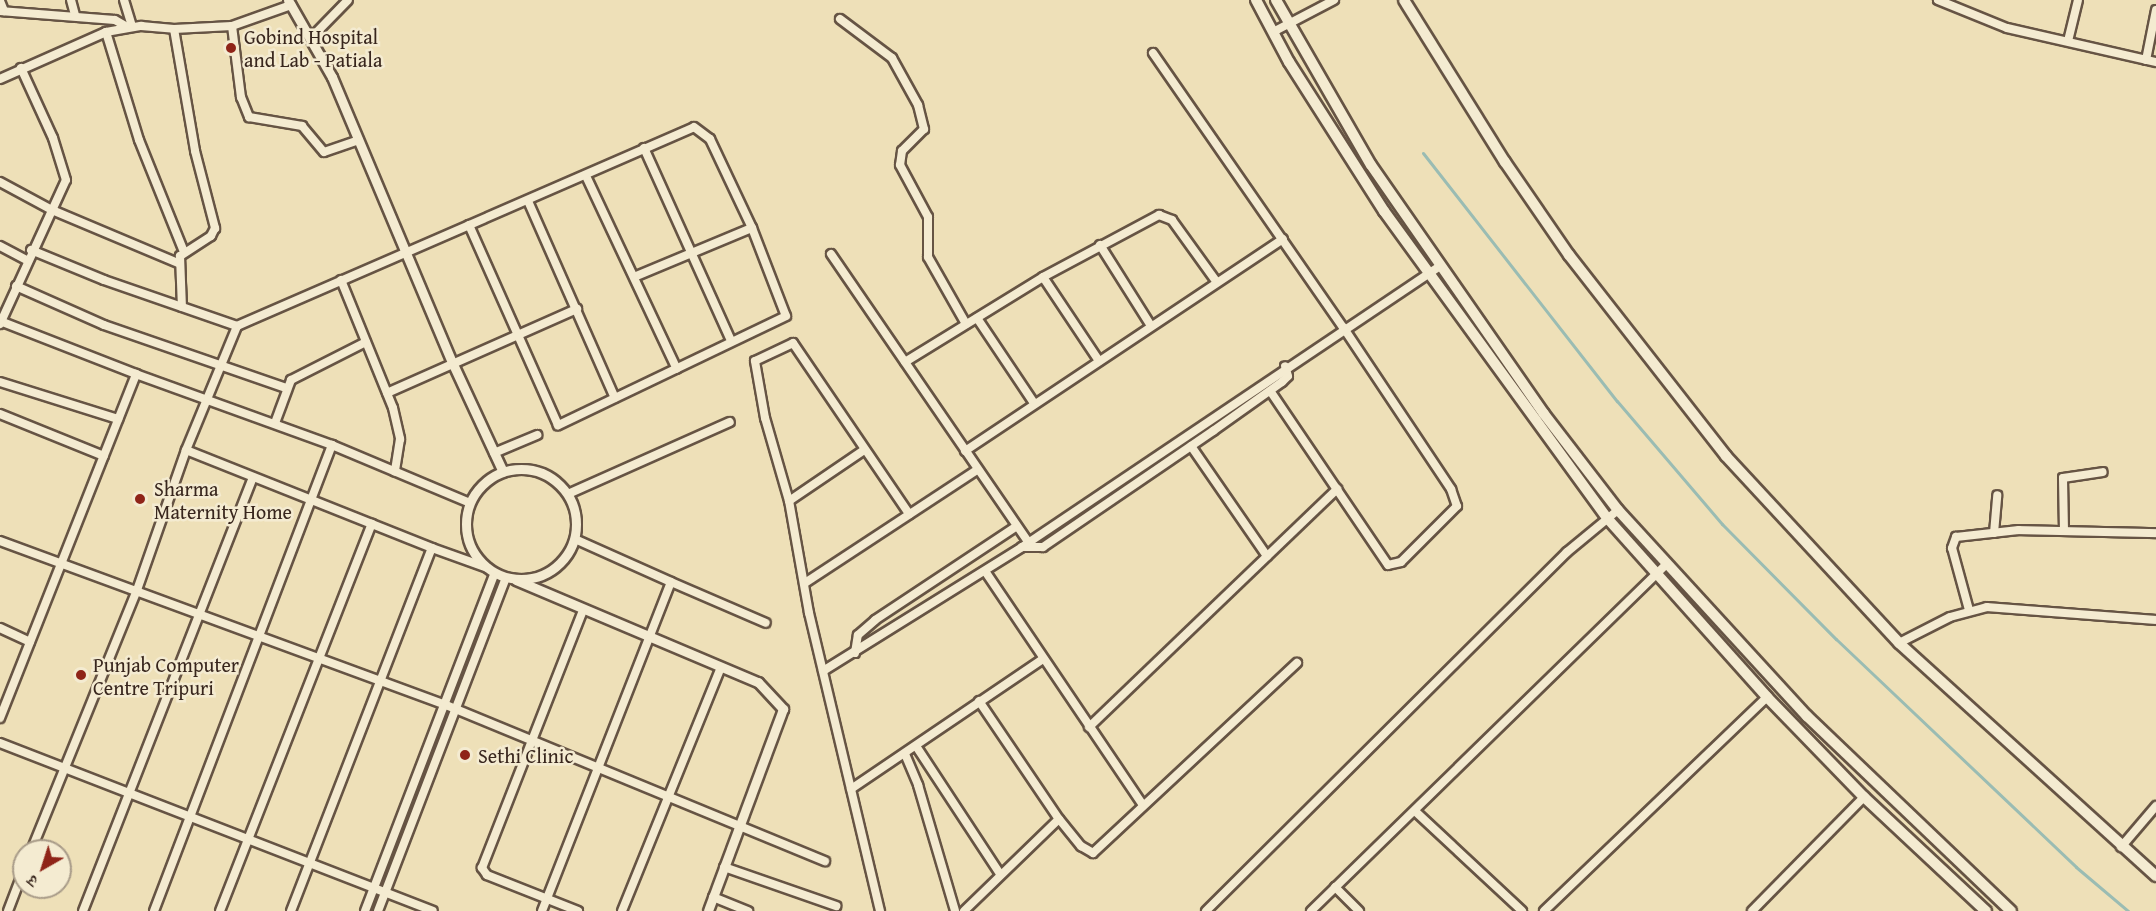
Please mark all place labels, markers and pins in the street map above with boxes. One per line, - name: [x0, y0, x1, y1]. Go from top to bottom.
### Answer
- place label: Gobind Hospital and Lab - Patiala: [244, 24, 382, 71]
- marker: Gobind Hospital and Lab - Patiala: [222, 39, 240, 57]
- place label: Sharma Maternity Home: [154, 476, 292, 523]
- marker: Sharma Maternity Home: [131, 490, 149, 508]
- place label: Punjab Computer Centre Tripuri: [93, 652, 239, 699]
- marker: Punjab Computer Centre Tripuri: [74, 668, 88, 682]
- place label: Sethi Clinic: [478, 743, 573, 767]
- marker: Sethi Clinic: [456, 746, 474, 764]

